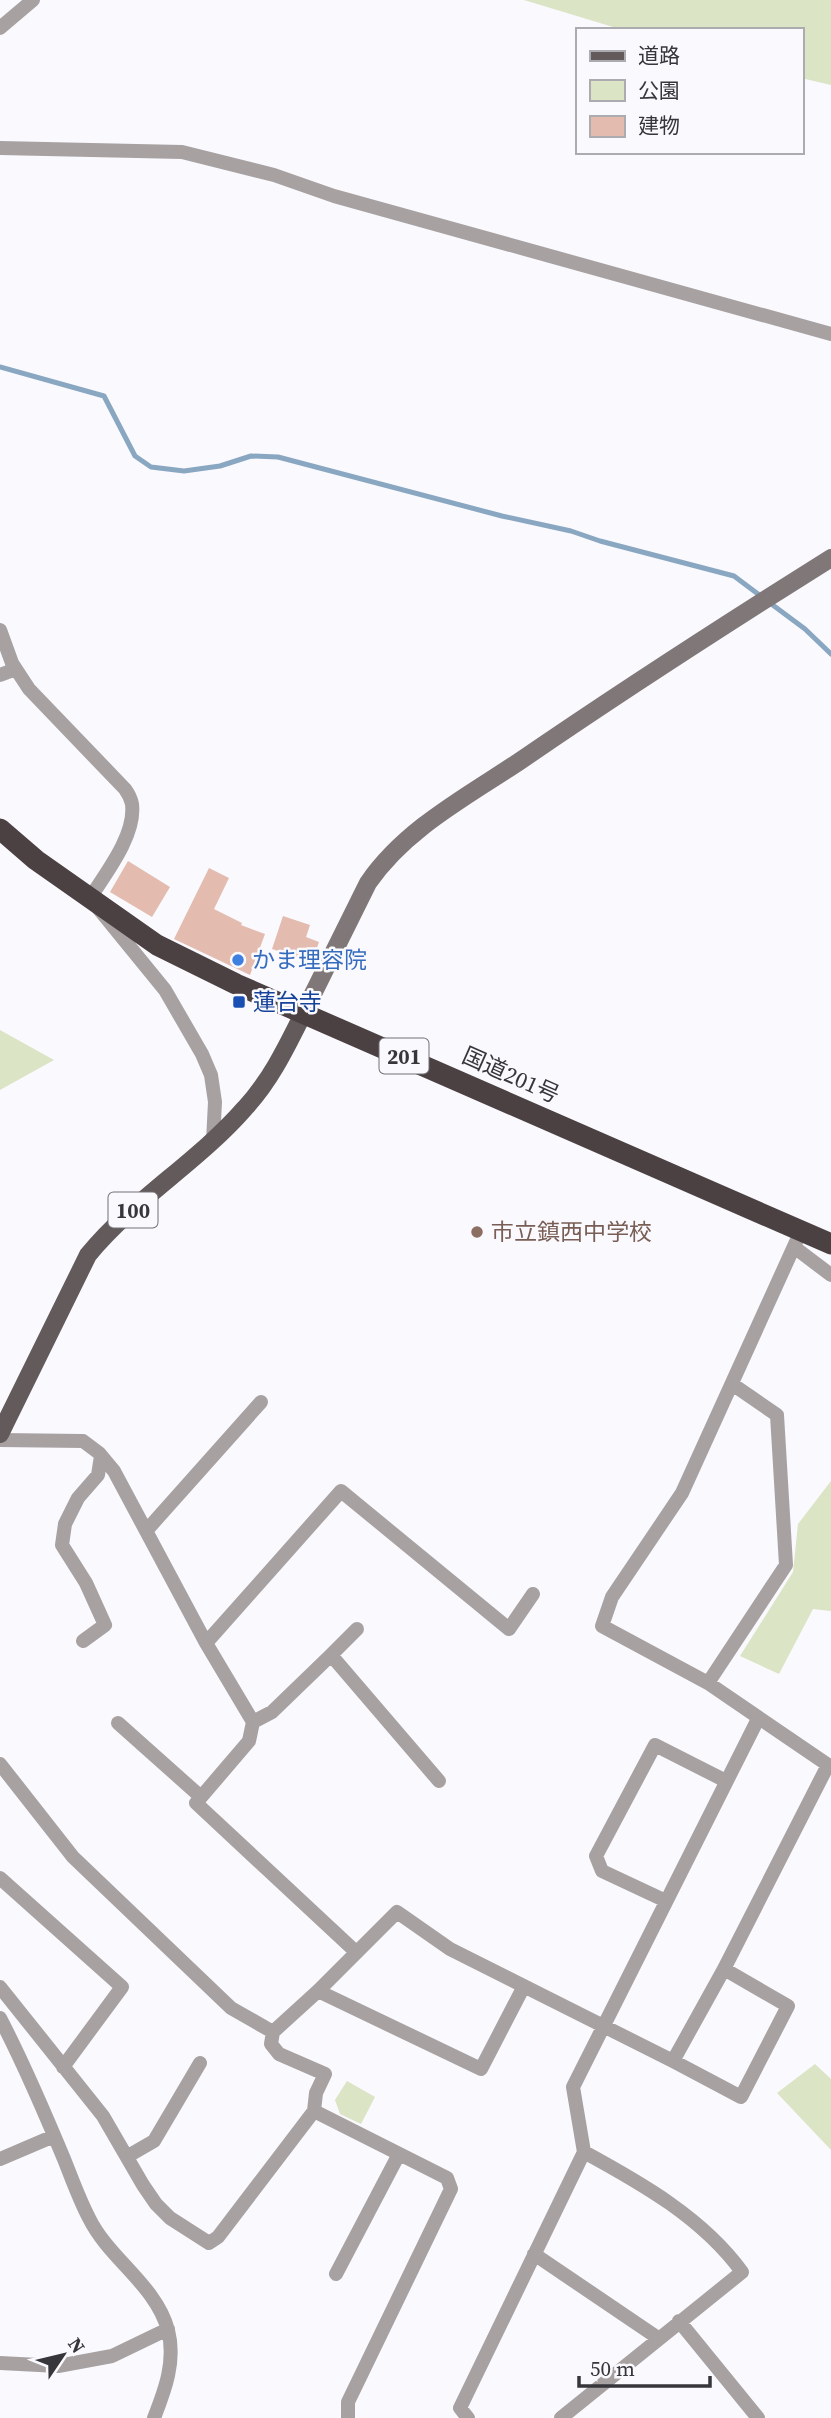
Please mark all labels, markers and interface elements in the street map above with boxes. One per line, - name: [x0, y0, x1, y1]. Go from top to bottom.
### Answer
- legend: [576, 28, 803, 154]
- text: 道路: [638, 41, 680, 70]
- text: 公園: [638, 76, 680, 105]
- text: 建物: [638, 111, 680, 140]
- place label: かま理容院: [252, 944, 367, 976]
- marker: かま理容院: [230, 952, 246, 968]
- place label: 蓮台寺: [253, 986, 322, 1018]
- marker: 蓮台寺: [231, 994, 247, 1010]
- road number: 201: [380, 1038, 428, 1074]
- street label: 国道201号: [457, 1039, 565, 1111]
- road number: 100: [108, 1192, 158, 1228]
- place label: 市立鎮西中学校: [491, 1216, 652, 1248]
- marker: 市立鎮西中学校: [469, 1224, 485, 1240]
- north arrow: [28, 2320, 98, 2390]
- text: N: [62, 2332, 92, 2359]
- scale bar: [579, 2344, 710, 2388]
- text: 50 m: [590, 2354, 635, 2383]

